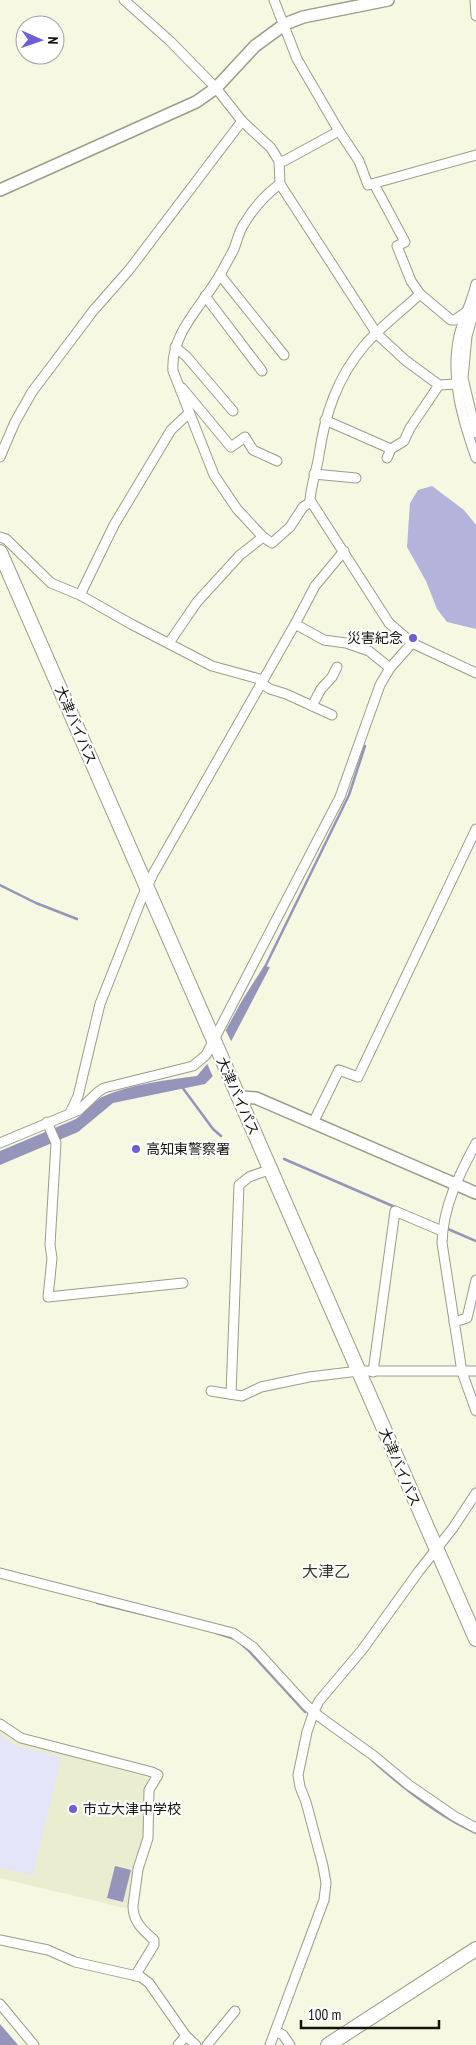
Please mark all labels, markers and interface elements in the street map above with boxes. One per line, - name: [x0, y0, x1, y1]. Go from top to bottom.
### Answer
- north arrow: [15, 15, 65, 65]
- text: N: [44, 36, 62, 45]
- place label: 災害紀念: [347, 629, 403, 647]
- marker: 災害紀念: [407, 632, 419, 644]
- street label: 大津バイパス: [51, 683, 101, 767]
- street label: 大津バイパス: [213, 1054, 263, 1138]
- place label: 高知東警察署: [146, 1140, 230, 1158]
- marker: 高知東警察署: [130, 1143, 142, 1155]
- street label: 大津バイパス: [375, 1425, 425, 1509]
- district label: 大津乙: [302, 1561, 350, 1581]
- place label: 市立大津中学校: [83, 1800, 181, 1818]
- marker: 市立大津中学校: [67, 1803, 79, 1815]
- scale bar: [301, 1998, 438, 2030]
- text: 100 m: [308, 2005, 341, 2024]

